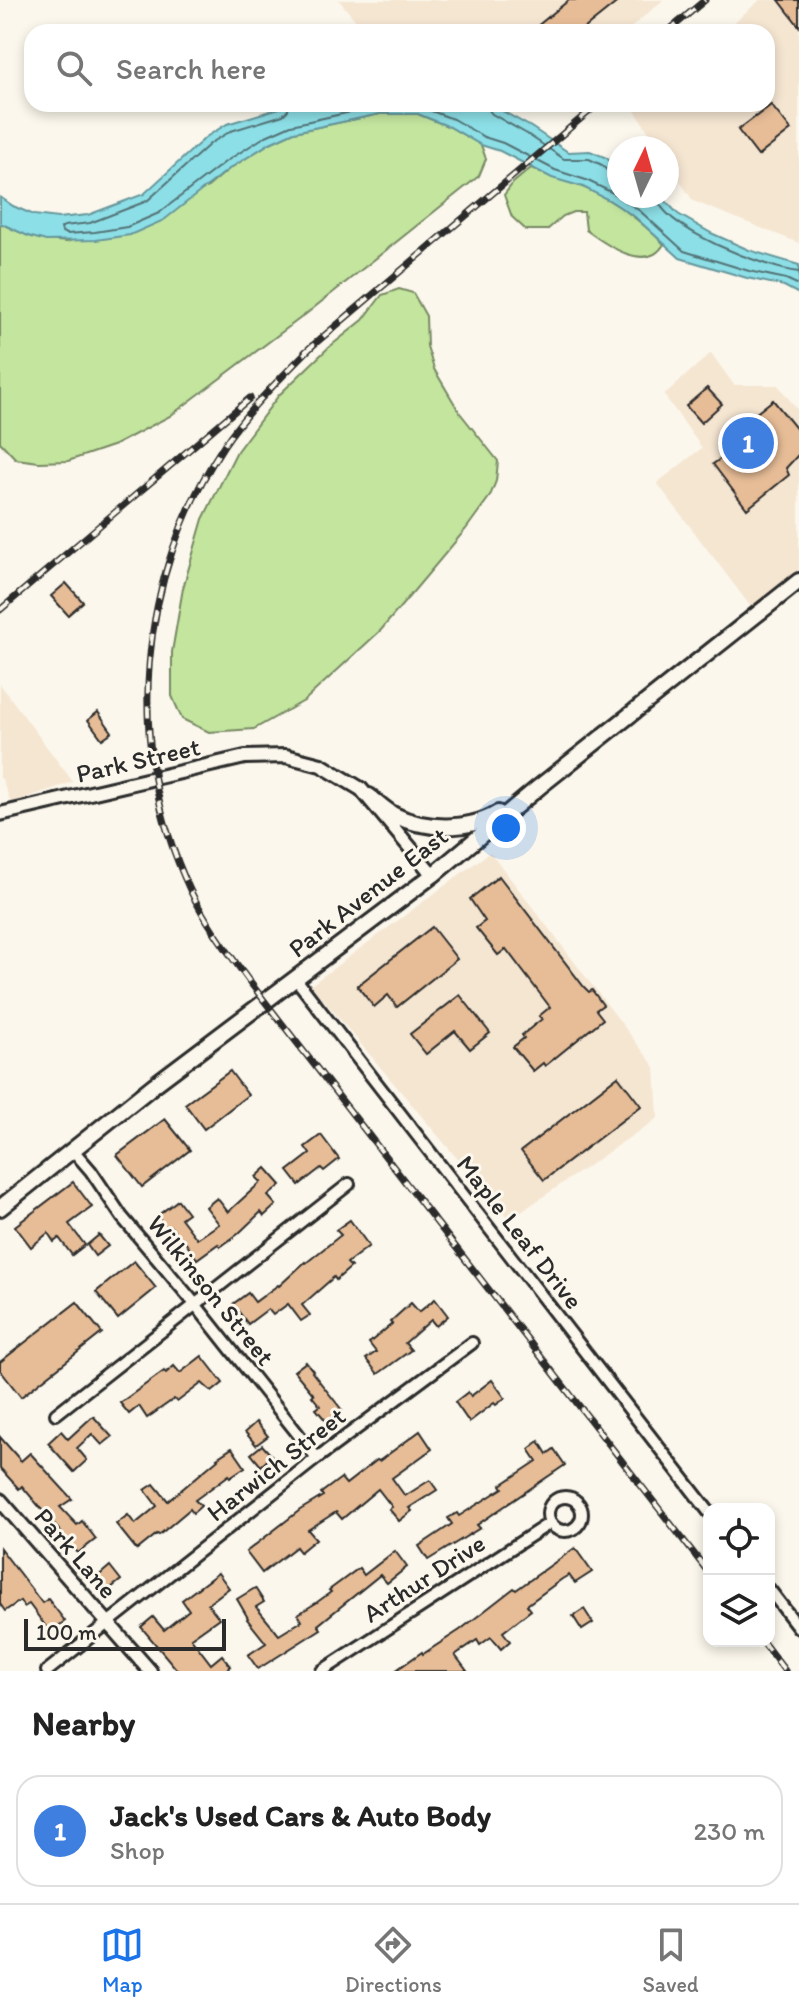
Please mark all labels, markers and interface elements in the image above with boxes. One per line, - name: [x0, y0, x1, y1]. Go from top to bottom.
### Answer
- search box: [24, 24, 775, 112]
- icon: search: [52, 46, 96, 90]
- text: Search here: [116, 50, 266, 87]
- north arrow: [607, 136, 679, 208]
- pin: 1: [722, 413, 774, 473]
- street label: Park Street: [73, 730, 203, 790]
- your location: [486, 808, 526, 848]
- street label: Park Avenue East: [282, 820, 454, 964]
- street label: Maple Leaf Drive: [450, 1148, 590, 1316]
- street label: Wilkinson Street: [140, 1208, 282, 1372]
- street label: Harwich Street: [200, 1400, 352, 1528]
- street label: Park Lane: [28, 1501, 124, 1605]
- map controls: [703, 1503, 775, 1647]
- button: locate: [703, 1503, 775, 1575]
- street label: Arthur Drive: [357, 1527, 491, 1629]
- button: layers: [703, 1575, 775, 1647]
- scale bar: [24, 1615, 226, 1651]
- text: 100 m: [36, 1619, 97, 1646]
- text: Nearby: [32, 1703, 135, 1744]
- text: Jack's Used Cars & Auto Body: [110, 1797, 491, 1834]
- text: 1: [54, 1815, 66, 1847]
- text: 230 m: [693, 1815, 765, 1847]
- text: Shop: [110, 1834, 165, 1866]
- tab: Map: [100, 1923, 144, 1998]
- tab: Directions: [345, 1923, 442, 1998]
- tab: Saved: [642, 1923, 699, 1998]

